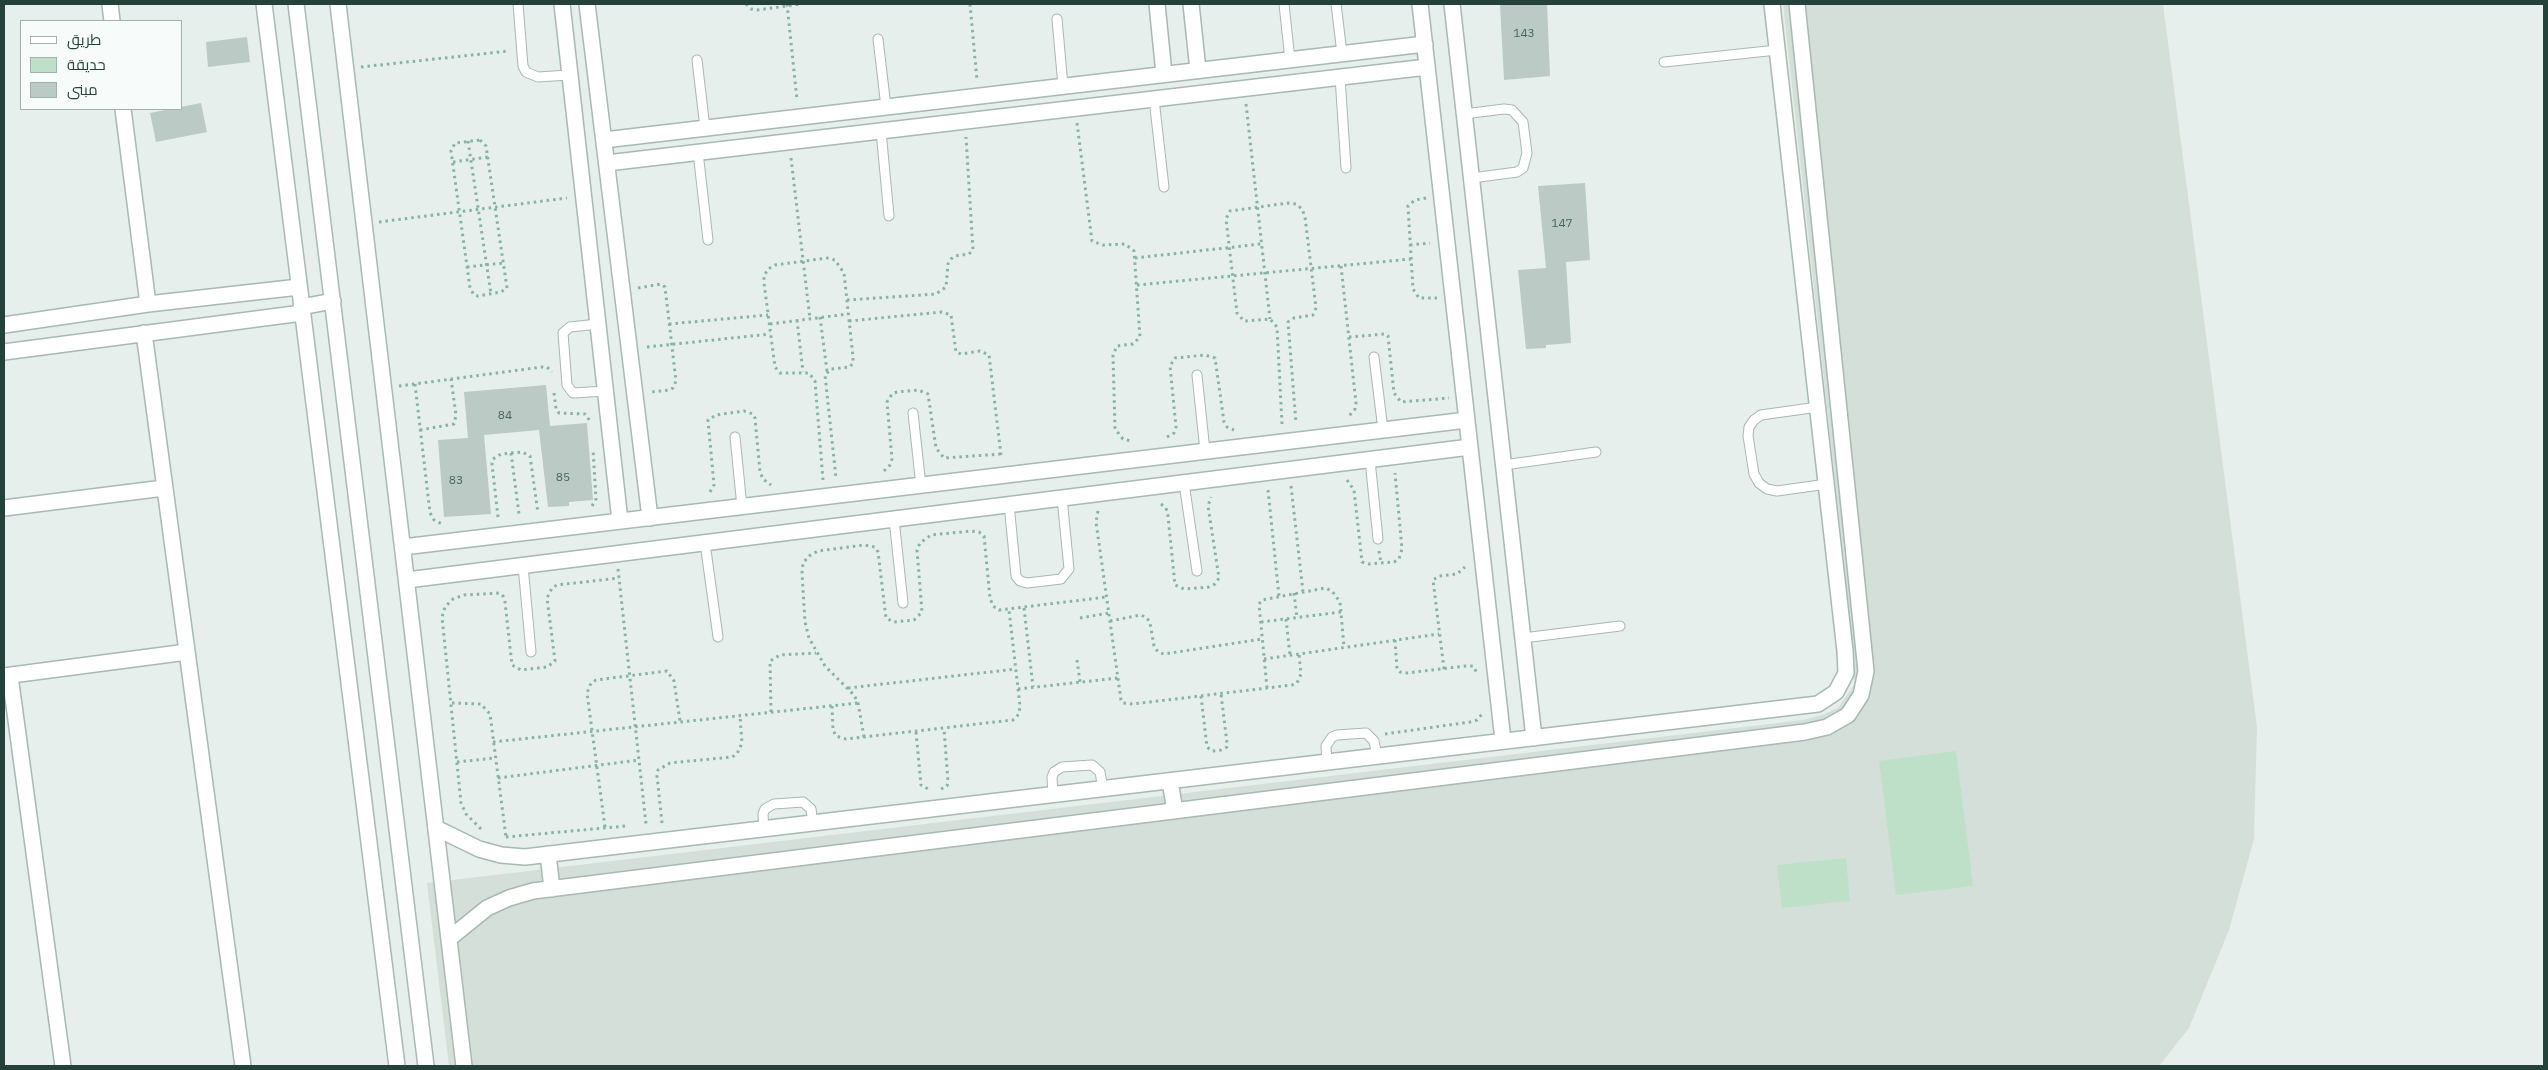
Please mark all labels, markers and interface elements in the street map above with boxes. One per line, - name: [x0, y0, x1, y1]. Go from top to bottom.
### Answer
- legend: [20, 20, 182, 110]
- house number: 143: [1513, 27, 1535, 41]
- text: طريق: [67, 30, 101, 49]
- text: حديقة: [67, 55, 106, 74]
- text: مبنى: [67, 80, 98, 99]
- house number: 147: [1551, 217, 1573, 231]
- house number: 84: [498, 409, 512, 423]
- house number: 85: [556, 471, 570, 485]
- house number: 83: [449, 474, 463, 488]

